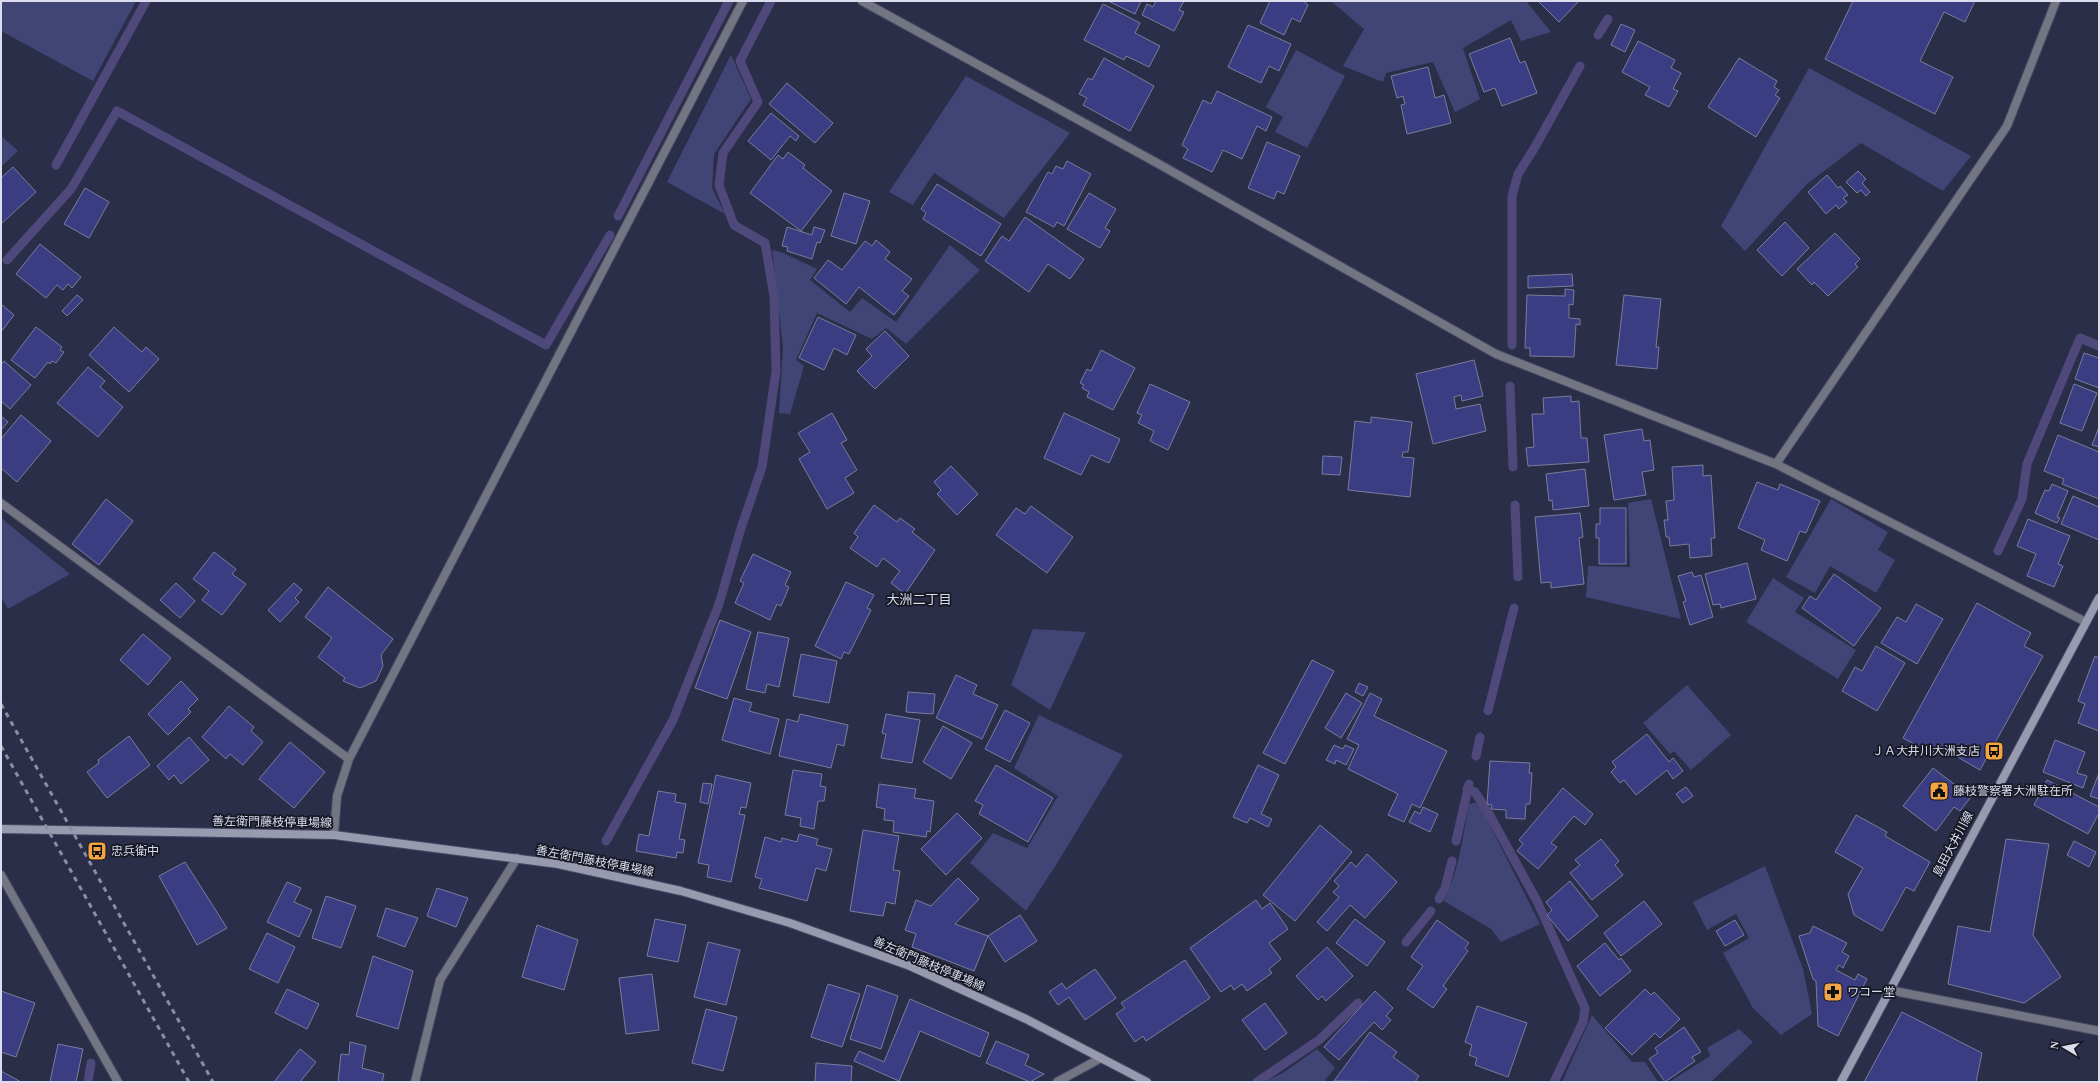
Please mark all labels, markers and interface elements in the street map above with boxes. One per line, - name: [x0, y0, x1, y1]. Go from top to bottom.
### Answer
- district label: 大洲二丁目: [886, 592, 952, 607]
- bus stop icon: ＪＡ大井川大洲支店: [1983, 740, 2005, 762]
- place label: ＪＡ大井川大洲支店: [1872, 744, 1980, 758]
- public building icon: 藤枝警察署大洲駐在所: [1928, 780, 1950, 802]
- place label: 藤枝警察署大洲駐在所: [1953, 784, 2073, 798]
- street label: 島田大井川線: [1930, 809, 1976, 879]
- street label: 善左衛門藤枝停車場線: [212, 814, 332, 830]
- bus stop icon: 忠兵衛中: [86, 840, 108, 862]
- street label: 善左衛門藤枝停車場線: [535, 843, 655, 879]
- place label: 忠兵衛中: [111, 844, 159, 858]
- street label: 善左衛門藤枝停車場線: [871, 934, 987, 994]
- pharmacy icon: ワコー堂: [1822, 981, 1844, 1003]
- place label: ワコー堂: [1847, 985, 1895, 999]
- north arrow: [2044, 1027, 2084, 1067]
- text: N: [2048, 1040, 2061, 1050]

